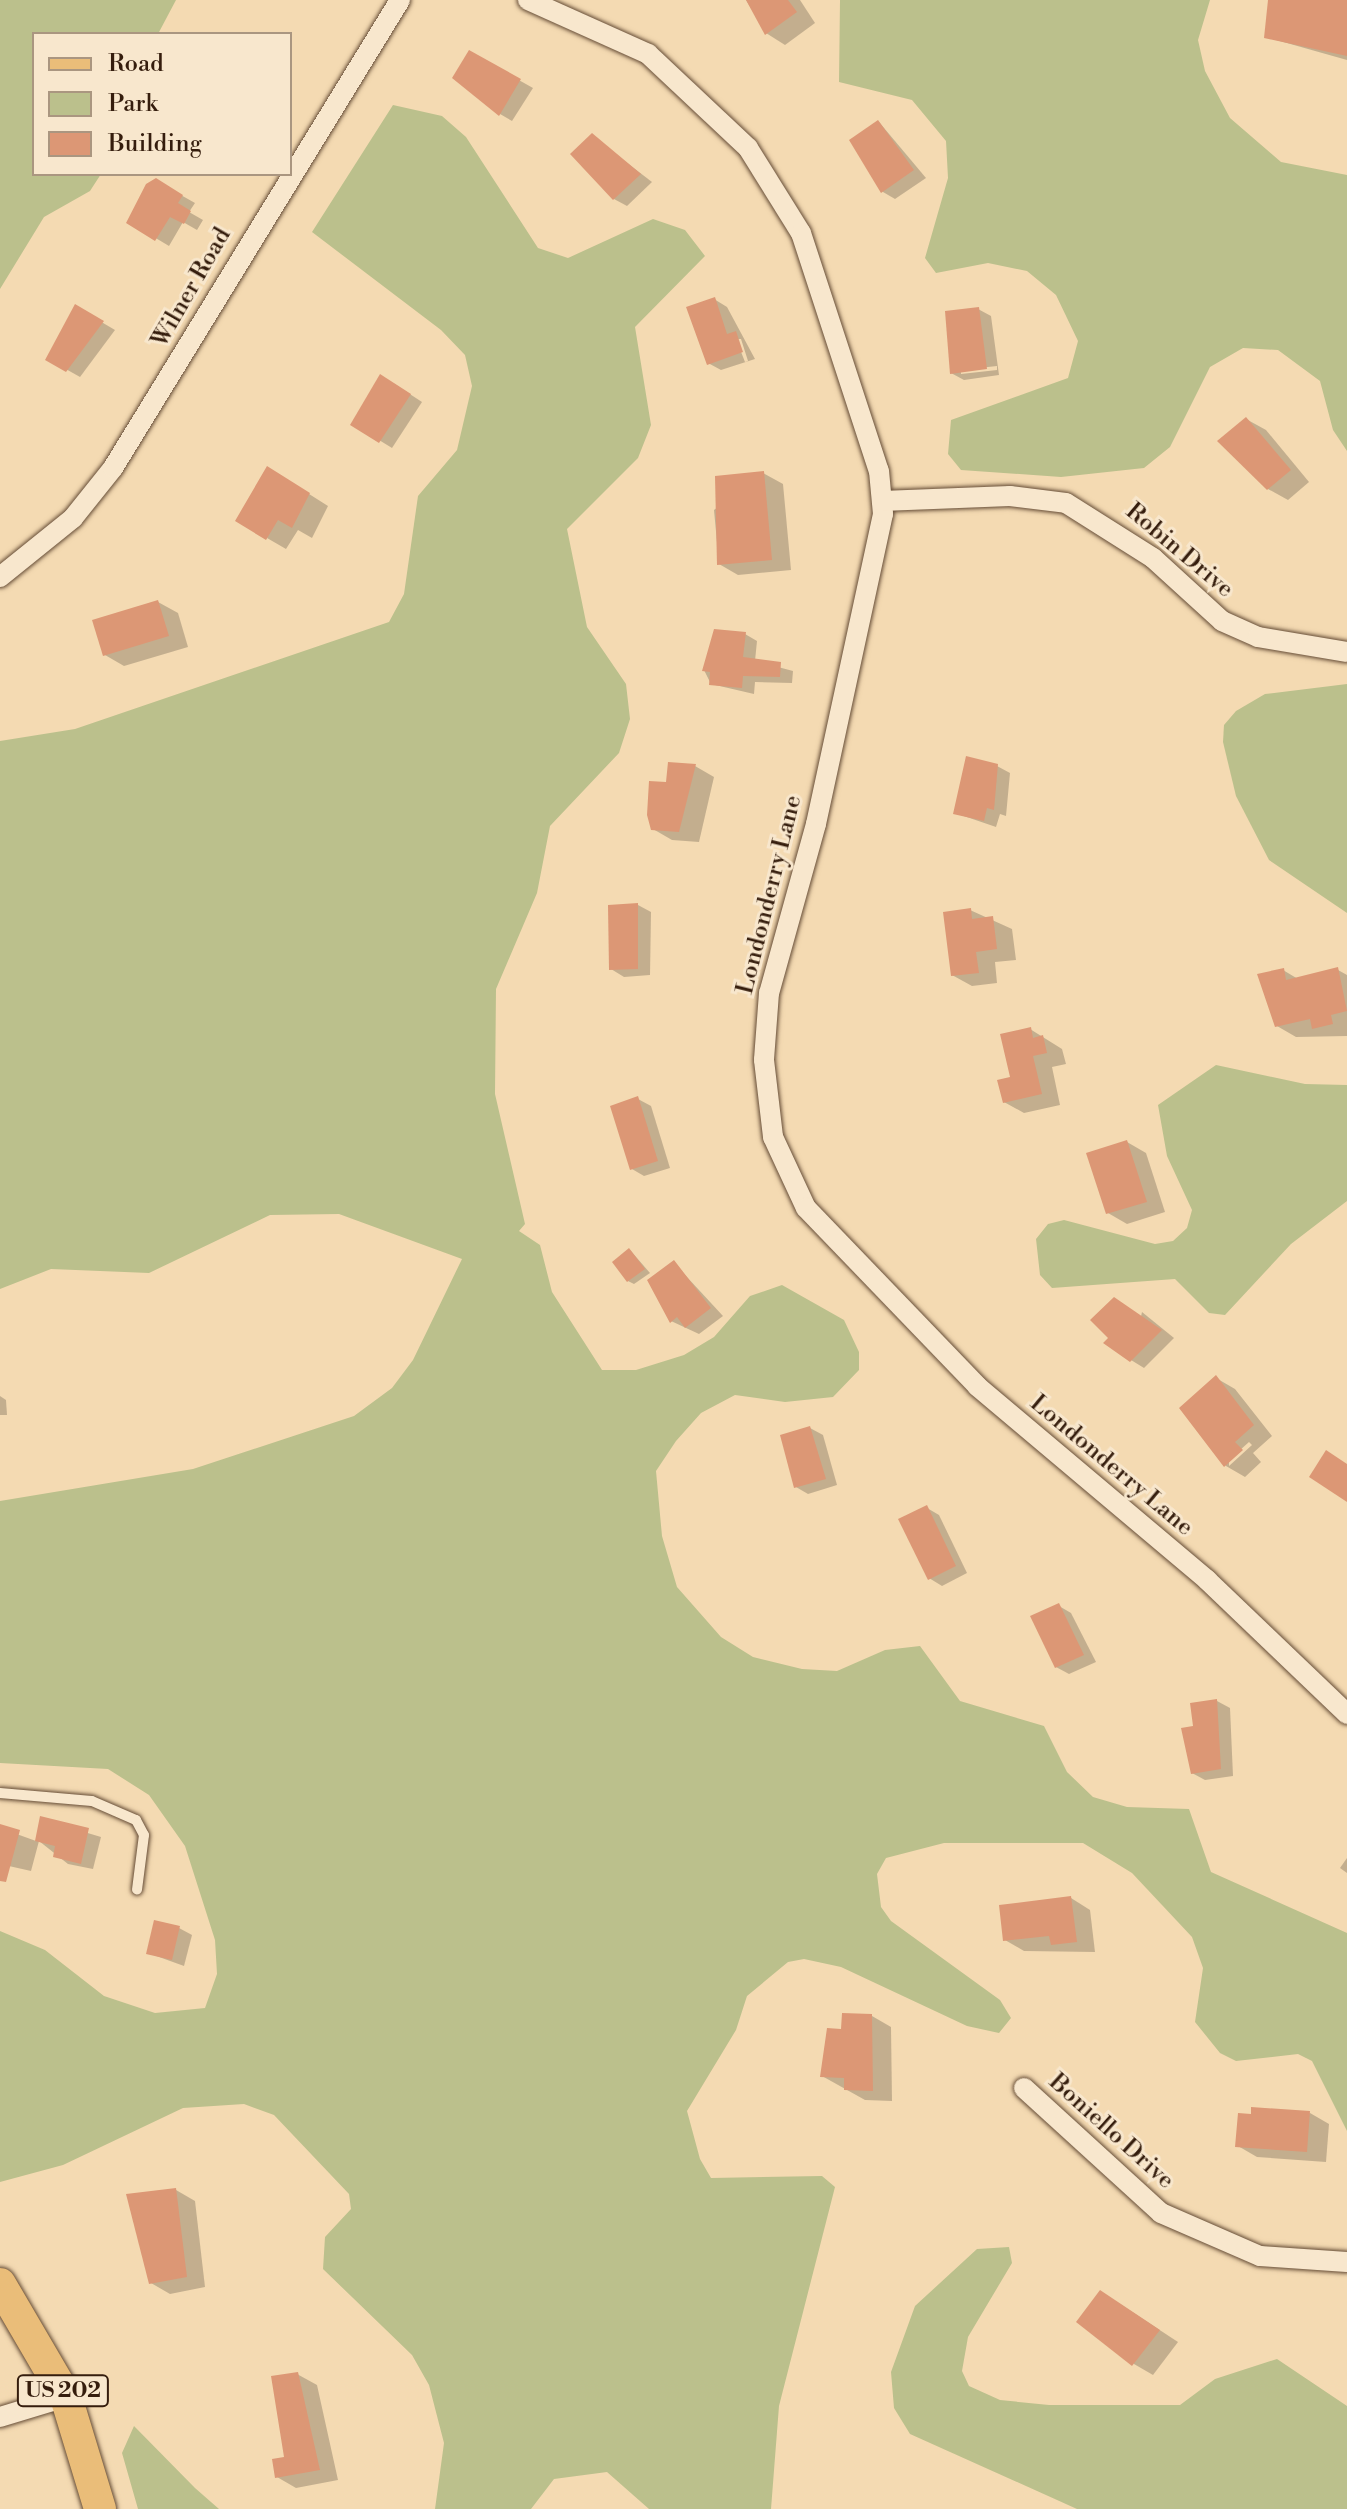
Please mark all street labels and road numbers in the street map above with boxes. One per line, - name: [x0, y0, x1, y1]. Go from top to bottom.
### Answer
- street label: Wilner Road: [146, 223, 238, 353]
- street label: Robin Drive: [1119, 498, 1239, 604]
- street label: Londonderry Lane: [731, 793, 809, 997]
- street label: Londonderry Lane: [1024, 1389, 1198, 1543]
- street label: Boniello Drive: [1042, 2068, 1180, 2196]
- road number: US 202: [15, 2373, 111, 2409]

